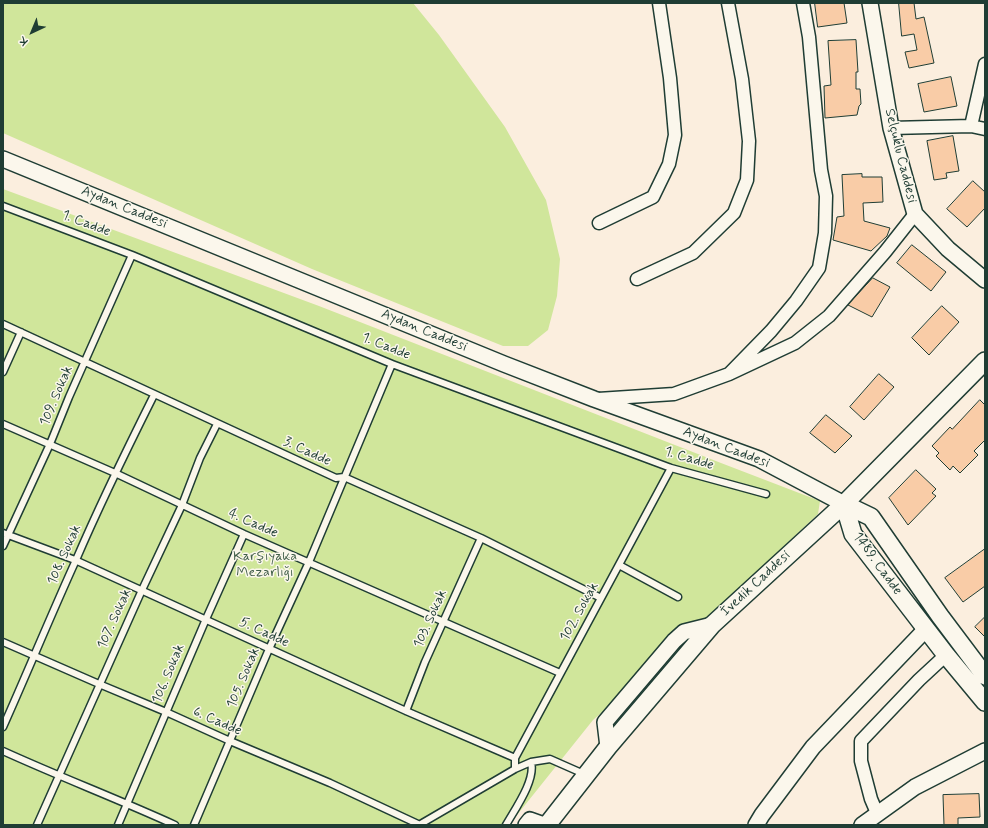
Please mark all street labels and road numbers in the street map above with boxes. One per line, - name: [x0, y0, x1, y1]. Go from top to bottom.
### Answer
- street label: Selçuklu Caddesi: [880, 107, 920, 205]
- street label: Aydan Caddesi: [78, 183, 170, 233]
- street label: 1. Cadde: [59, 207, 113, 241]
- street label: Aydan Caddesi: [378, 306, 470, 356]
- street label: 1. Cadde: [359, 330, 413, 364]
- street label: 109. Sokak: [37, 363, 77, 429]
- street label: Aydan Caddesi: [680, 424, 772, 472]
- street label: 3. Cadde: [280, 434, 334, 470]
- street label: 1. Cadde: [662, 444, 716, 474]
- street label: 4. Cadde: [226, 506, 280, 542]
- street label: 108. Sokak: [44, 522, 86, 588]
- street label: 1489. Cadde: [849, 529, 905, 599]
- street label: İvedik Caddesi: [718, 547, 794, 621]
- street label: 102. Sokak: [557, 580, 603, 644]
- street label: 107. Sokak: [94, 586, 136, 652]
- street label: 103. Sokak: [411, 587, 451, 651]
- street label: 5. Cadde: [236, 614, 292, 652]
- street label: 106. Sokak: [149, 642, 189, 706]
- street label: 105. Sokak: [224, 645, 264, 711]
- street label: 6. Cadde: [190, 704, 244, 740]

